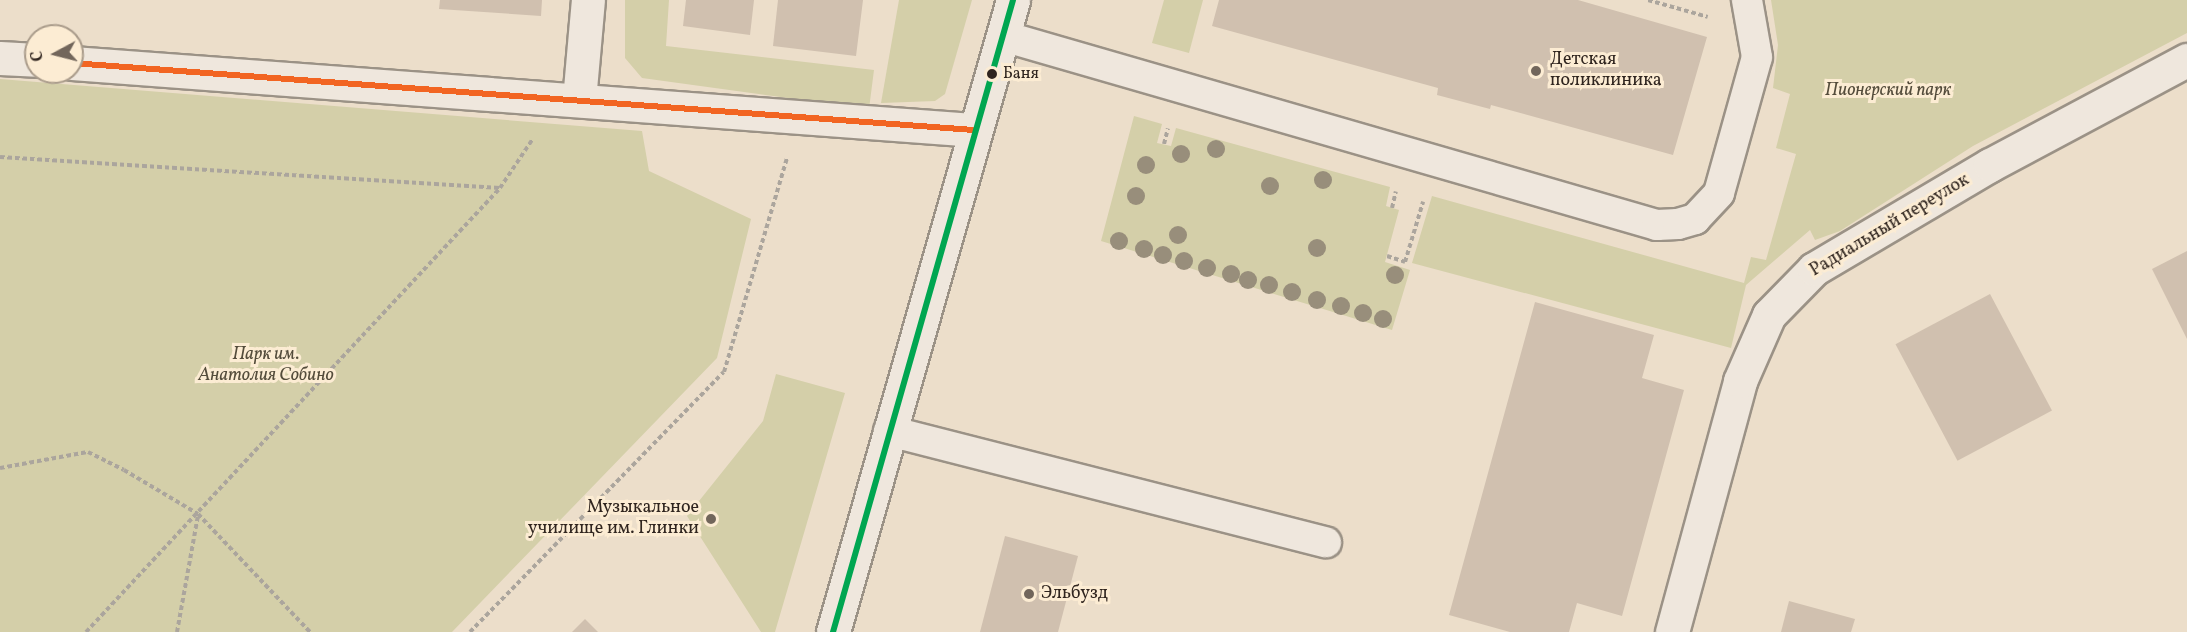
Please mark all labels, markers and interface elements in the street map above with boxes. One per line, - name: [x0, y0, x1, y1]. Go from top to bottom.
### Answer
- north arrow: [24, 24, 84, 84]
- text: С: [27, 50, 50, 62]
- place label: Детская поликлиника: [1550, 50, 1662, 92]
- marker: Детская поликлиника: [1527, 62, 1545, 80]
- place label: Баня: [1003, 64, 1039, 84]
- marker: Баня: [986, 68, 998, 80]
- park label: Пионерский парк: [1825, 80, 1951, 102]
- street label: Радиальный переулок: [1806, 170, 1974, 282]
- park label: Парк им. Анатолия Собино: [198, 345, 334, 388]
- place label: Музыкальное училище им. Глинки: [528, 498, 699, 540]
- marker: Музыкальное училище им. Глинки: [704, 512, 718, 526]
- place label: Эльбузд: [1041, 583, 1108, 605]
- marker: Эльбузд: [1022, 587, 1036, 601]

